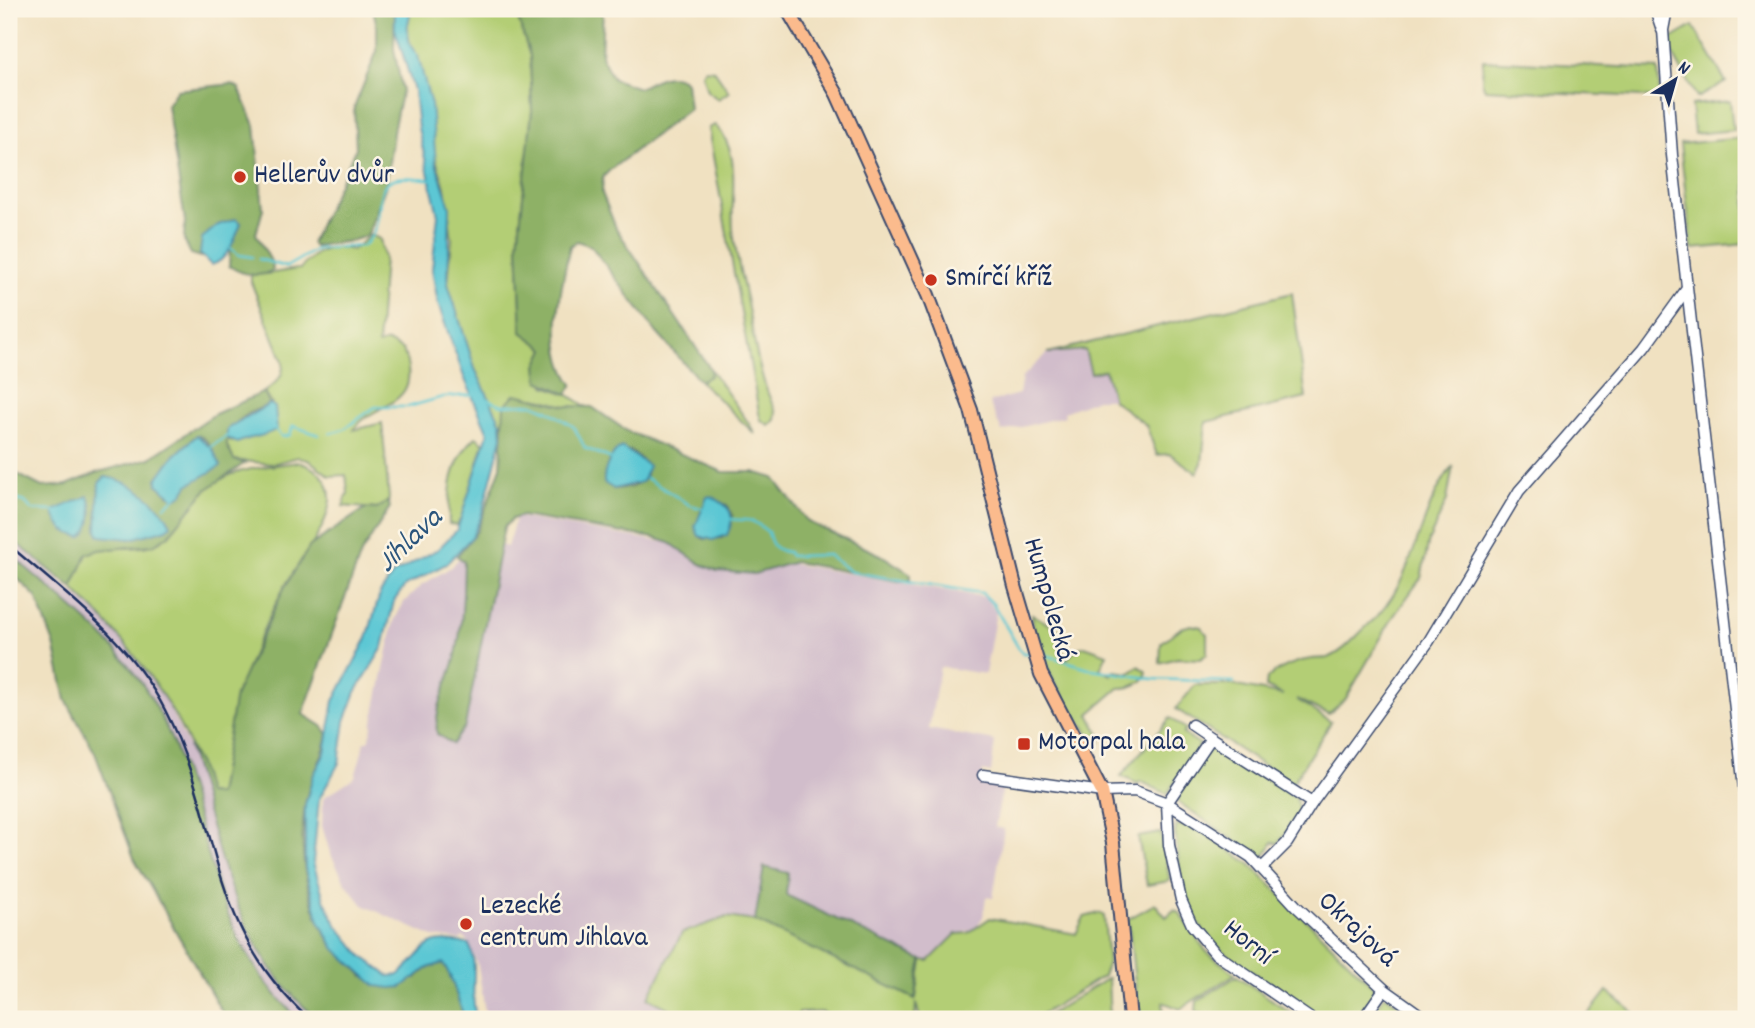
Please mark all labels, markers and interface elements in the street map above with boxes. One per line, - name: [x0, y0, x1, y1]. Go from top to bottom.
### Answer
- north arrow: [1640, 46, 1710, 116]
- text: N: [1671, 56, 1695, 83]
- place label: Hellerův dvůr: [254, 157, 395, 197]
- marker: Hellerův dvůr: [232, 169, 248, 185]
- place label: Smírčí kříž: [945, 260, 1052, 300]
- marker: Smírčí kříž: [923, 272, 939, 288]
- water label: Jihlava: [368, 498, 455, 585]
- street label: Humpolecká: [1010, 534, 1084, 666]
- place label: Motorpal hala: [1038, 724, 1186, 764]
- marker: Motorpal hala: [1016, 736, 1032, 752]
- street label: Okrajová: [1307, 883, 1405, 979]
- place label: Lezecké centrum Jihlava: [480, 888, 649, 960]
- street label: Horní: [1213, 911, 1282, 978]
- marker: Lezecké centrum Jihlava: [458, 916, 474, 932]

